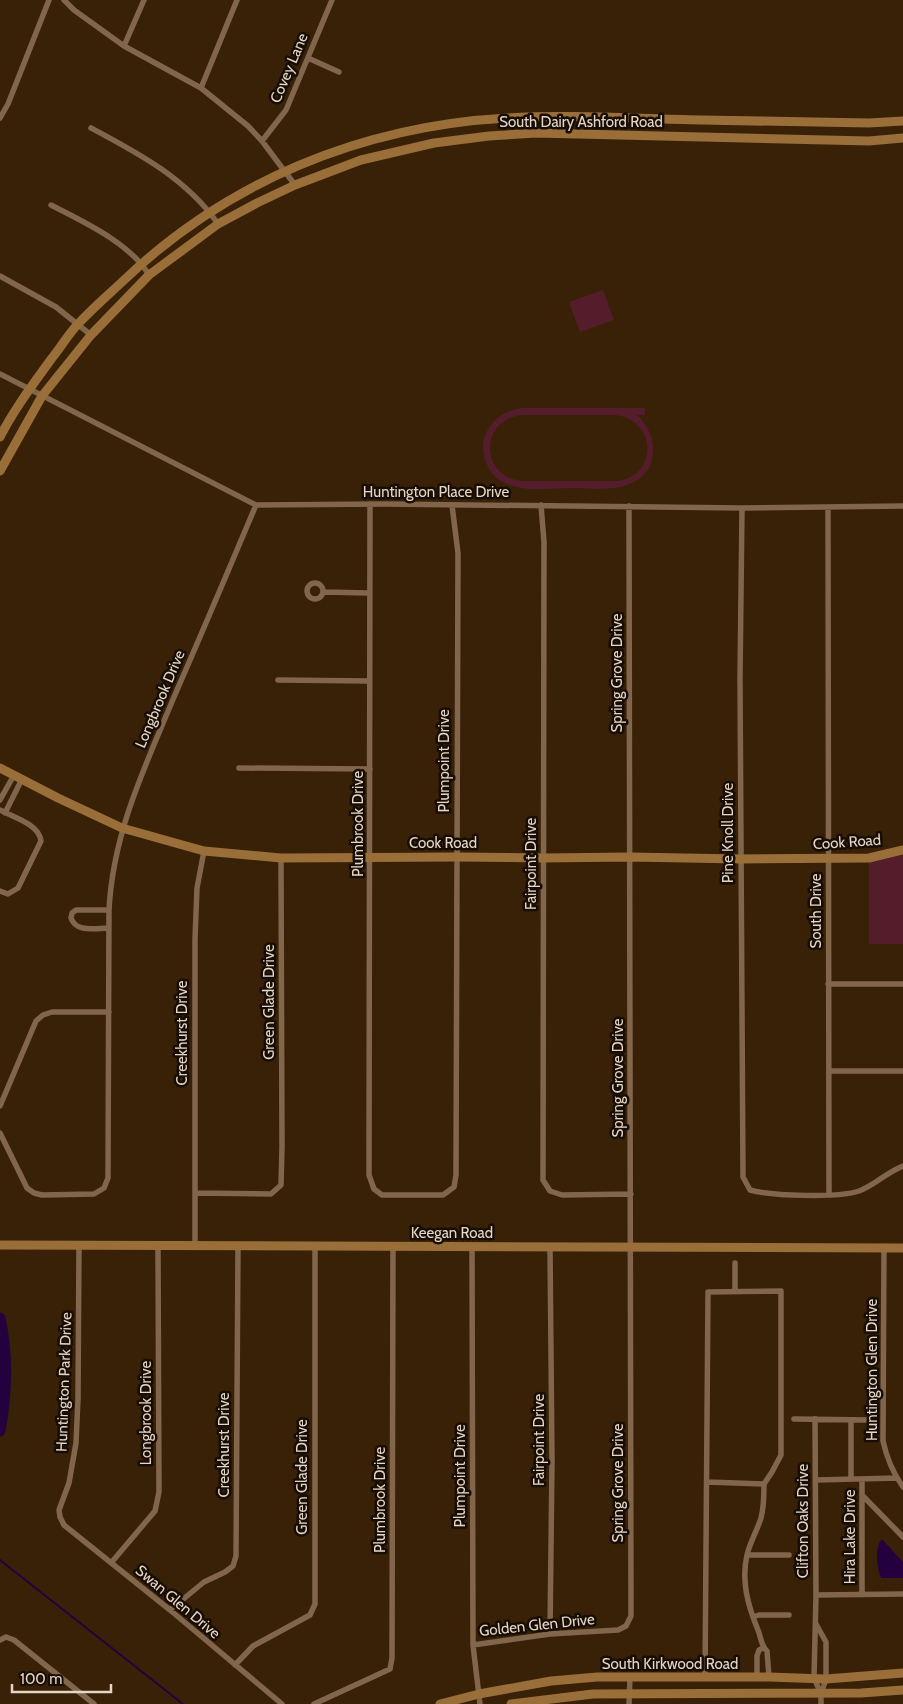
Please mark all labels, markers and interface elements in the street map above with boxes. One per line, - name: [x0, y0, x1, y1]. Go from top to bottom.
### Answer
- street label: Covey Lane: [266, 30, 312, 105]
- street label: South Dairy Ashford Road: [499, 113, 663, 131]
- street label: Huntington Place Drive: [363, 483, 509, 501]
- street label: Spring Grove Drive: [608, 613, 626, 732]
- street label: Longbrook Drive: [131, 647, 189, 751]
- street label: Plumpoint Drive: [435, 709, 453, 813]
- street label: Plumbrook Drive: [349, 771, 367, 877]
- street label: Pine Knoll Drive: [719, 783, 737, 883]
- street label: Fairpoint Drive: [522, 818, 540, 910]
- street label: Cook Road: [812, 831, 882, 853]
- street label: Cook Road: [409, 834, 477, 852]
- street label: South Drive: [807, 873, 825, 949]
- street label: Green Glade Drive: [260, 944, 278, 1060]
- street label: Creekhurst Drive: [173, 980, 191, 1085]
- street label: Spring Grove Drive: [609, 1018, 627, 1137]
- street label: Keegan Road: [411, 1224, 493, 1242]
- street label: Huntington Glen Drive: [863, 1299, 881, 1441]
- street label: Huntington Park Drive: [53, 1312, 75, 1452]
- street label: Longbrook Drive: [137, 1360, 155, 1465]
- street label: Creekhurst Drive: [215, 1392, 233, 1497]
- street label: Fairpoint Drive: [530, 1394, 548, 1486]
- street label: Green Glade Drive: [293, 1419, 311, 1535]
- street label: Spring Grove Drive: [609, 1423, 627, 1542]
- street label: Plumpoint Drive: [451, 1424, 469, 1528]
- street label: Plumbrook Drive: [371, 1447, 389, 1553]
- street label: Clifton Oaks Drive: [794, 1463, 812, 1578]
- street label: Hira Lake Drive: [841, 1489, 859, 1584]
- street label: Swan Glen Drive: [132, 1561, 224, 1643]
- street label: Golden Glen Drive: [478, 1610, 596, 1640]
- street label: South Kirkwood Road: [602, 1655, 738, 1673]
- scale bar: [12, 1662, 111, 1694]
- text: 100 m: [20, 1670, 62, 1688]

